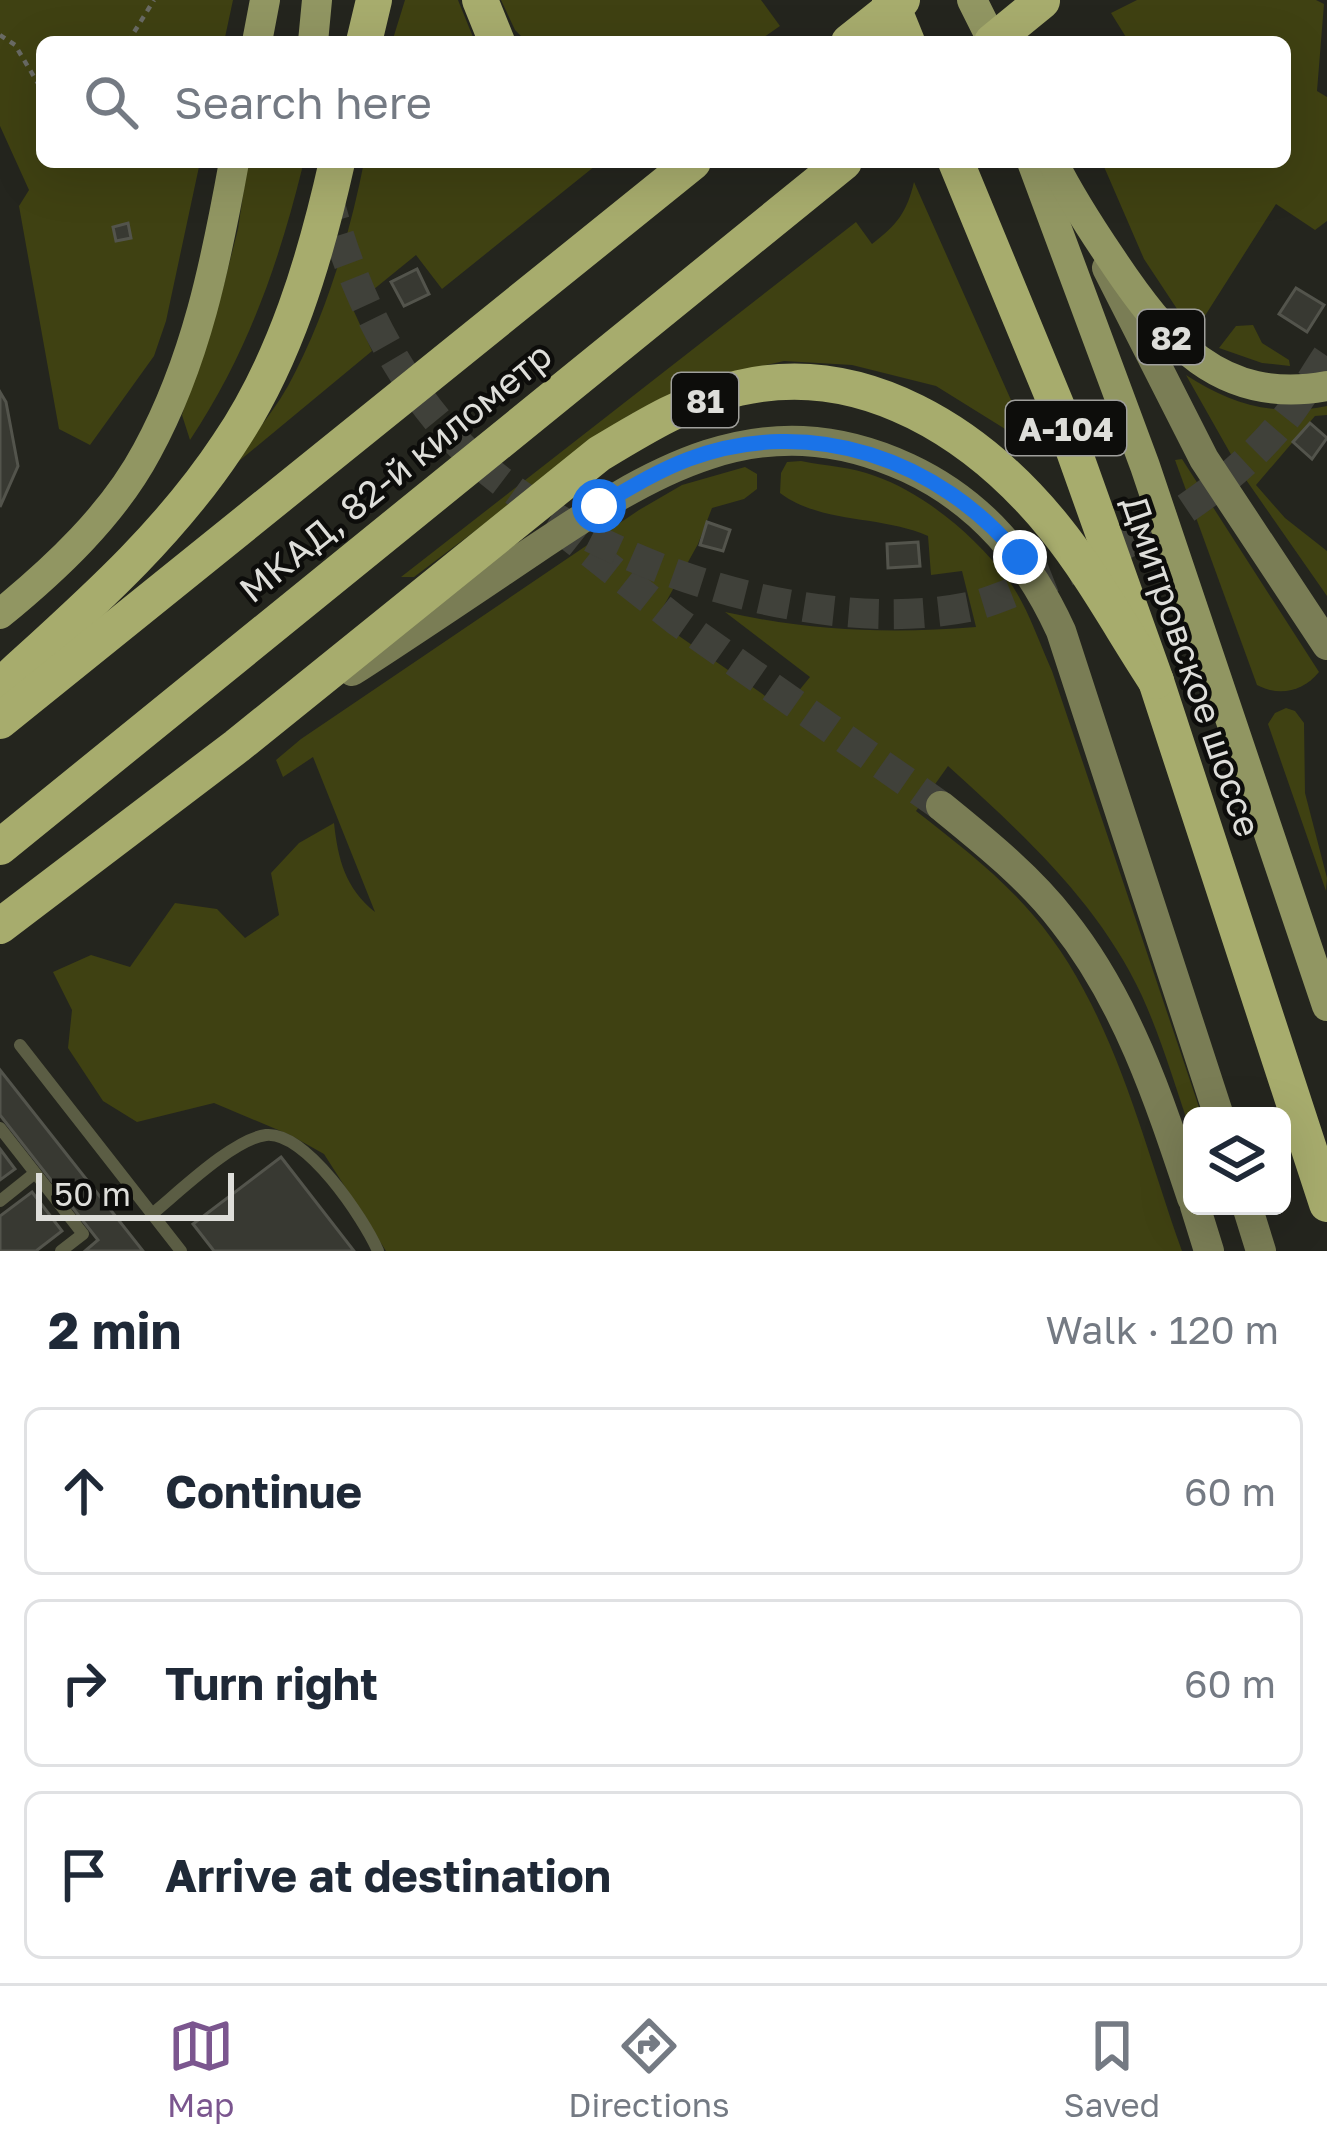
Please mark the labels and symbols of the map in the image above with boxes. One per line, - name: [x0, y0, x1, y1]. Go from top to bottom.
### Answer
- road number: 82: [1138, 310, 1204, 364]
- street label: МКАД, 82-й километр: [230, 333, 560, 611]
- road number: 81: [672, 373, 738, 427]
- road number: А-104: [1006, 401, 1126, 455]
- route start: [572, 479, 626, 533]
- street label: Дмитровское шоссе: [1113, 490, 1271, 842]
- route end: [993, 530, 1047, 584]
- scale bar: [36, 1167, 234, 1220]

